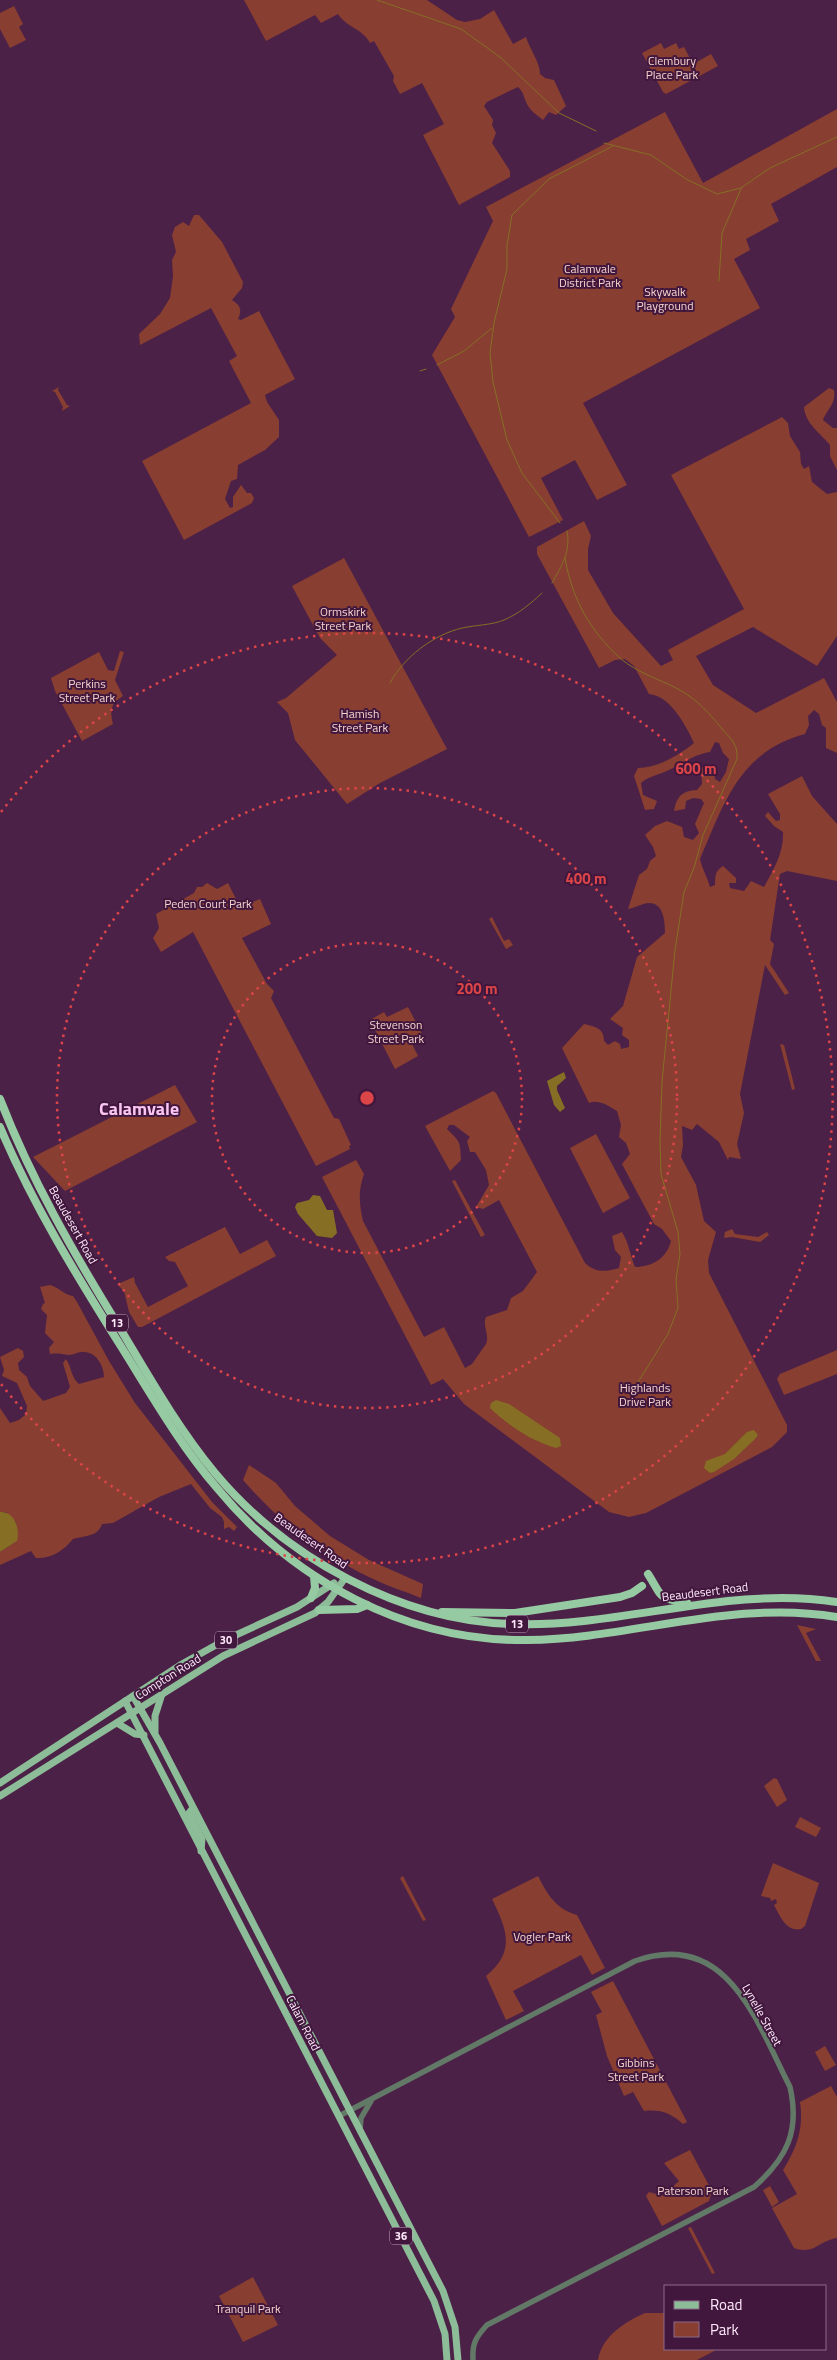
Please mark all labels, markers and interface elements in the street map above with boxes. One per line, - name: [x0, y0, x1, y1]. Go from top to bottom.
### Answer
- park label: Clembury Place Park: [646, 51, 699, 84]
- park label: Calamvale District Park: [559, 259, 621, 292]
- park label: Skywalk Playground: [636, 282, 694, 315]
- park label: Ormskirk Street Park: [315, 602, 372, 635]
- park label: Perkins Street Park: [59, 674, 116, 707]
- park label: Hamish Street Park: [332, 704, 389, 737]
- text: 600 m: [675, 757, 717, 780]
- text: 400 m: [565, 867, 607, 890]
- park label: Peden Court Park: [164, 894, 252, 913]
- text: 200 m: [456, 977, 498, 1000]
- park label: Stevenson Street Park: [368, 1015, 425, 1048]
- centre of rings: [358, 1089, 376, 1107]
- district label: Calamvale: [99, 1095, 179, 1122]
- street label: Beaudesert Road: [44, 1182, 103, 1267]
- road number: 13: [106, 1315, 128, 1332]
- park label: Highlands Drive Park: [619, 1378, 671, 1411]
- street label: Beaudesert Road: [270, 1508, 352, 1573]
- street label: Beaudesert Road: [661, 1577, 749, 1606]
- road number: 13: [506, 1616, 528, 1632]
- road number: 30: [215, 1632, 237, 1648]
- street label: Compton Road: [131, 1649, 204, 1704]
- park label: Vogler Park: [513, 1927, 571, 1946]
- street label: Lynelle Street: [737, 1980, 788, 2050]
- street label: Calam Road: [281, 1992, 326, 2054]
- park label: Gibbins Street Park: [608, 2053, 665, 2086]
- park label: Paterson Park: [657, 2181, 729, 2200]
- road number: 36: [390, 2228, 412, 2244]
- legend: [664, 2285, 827, 2350]
- text: Road: [710, 2293, 742, 2316]
- park label: Tranquil Park: [215, 2299, 281, 2318]
- text: Park: [710, 2318, 739, 2341]

